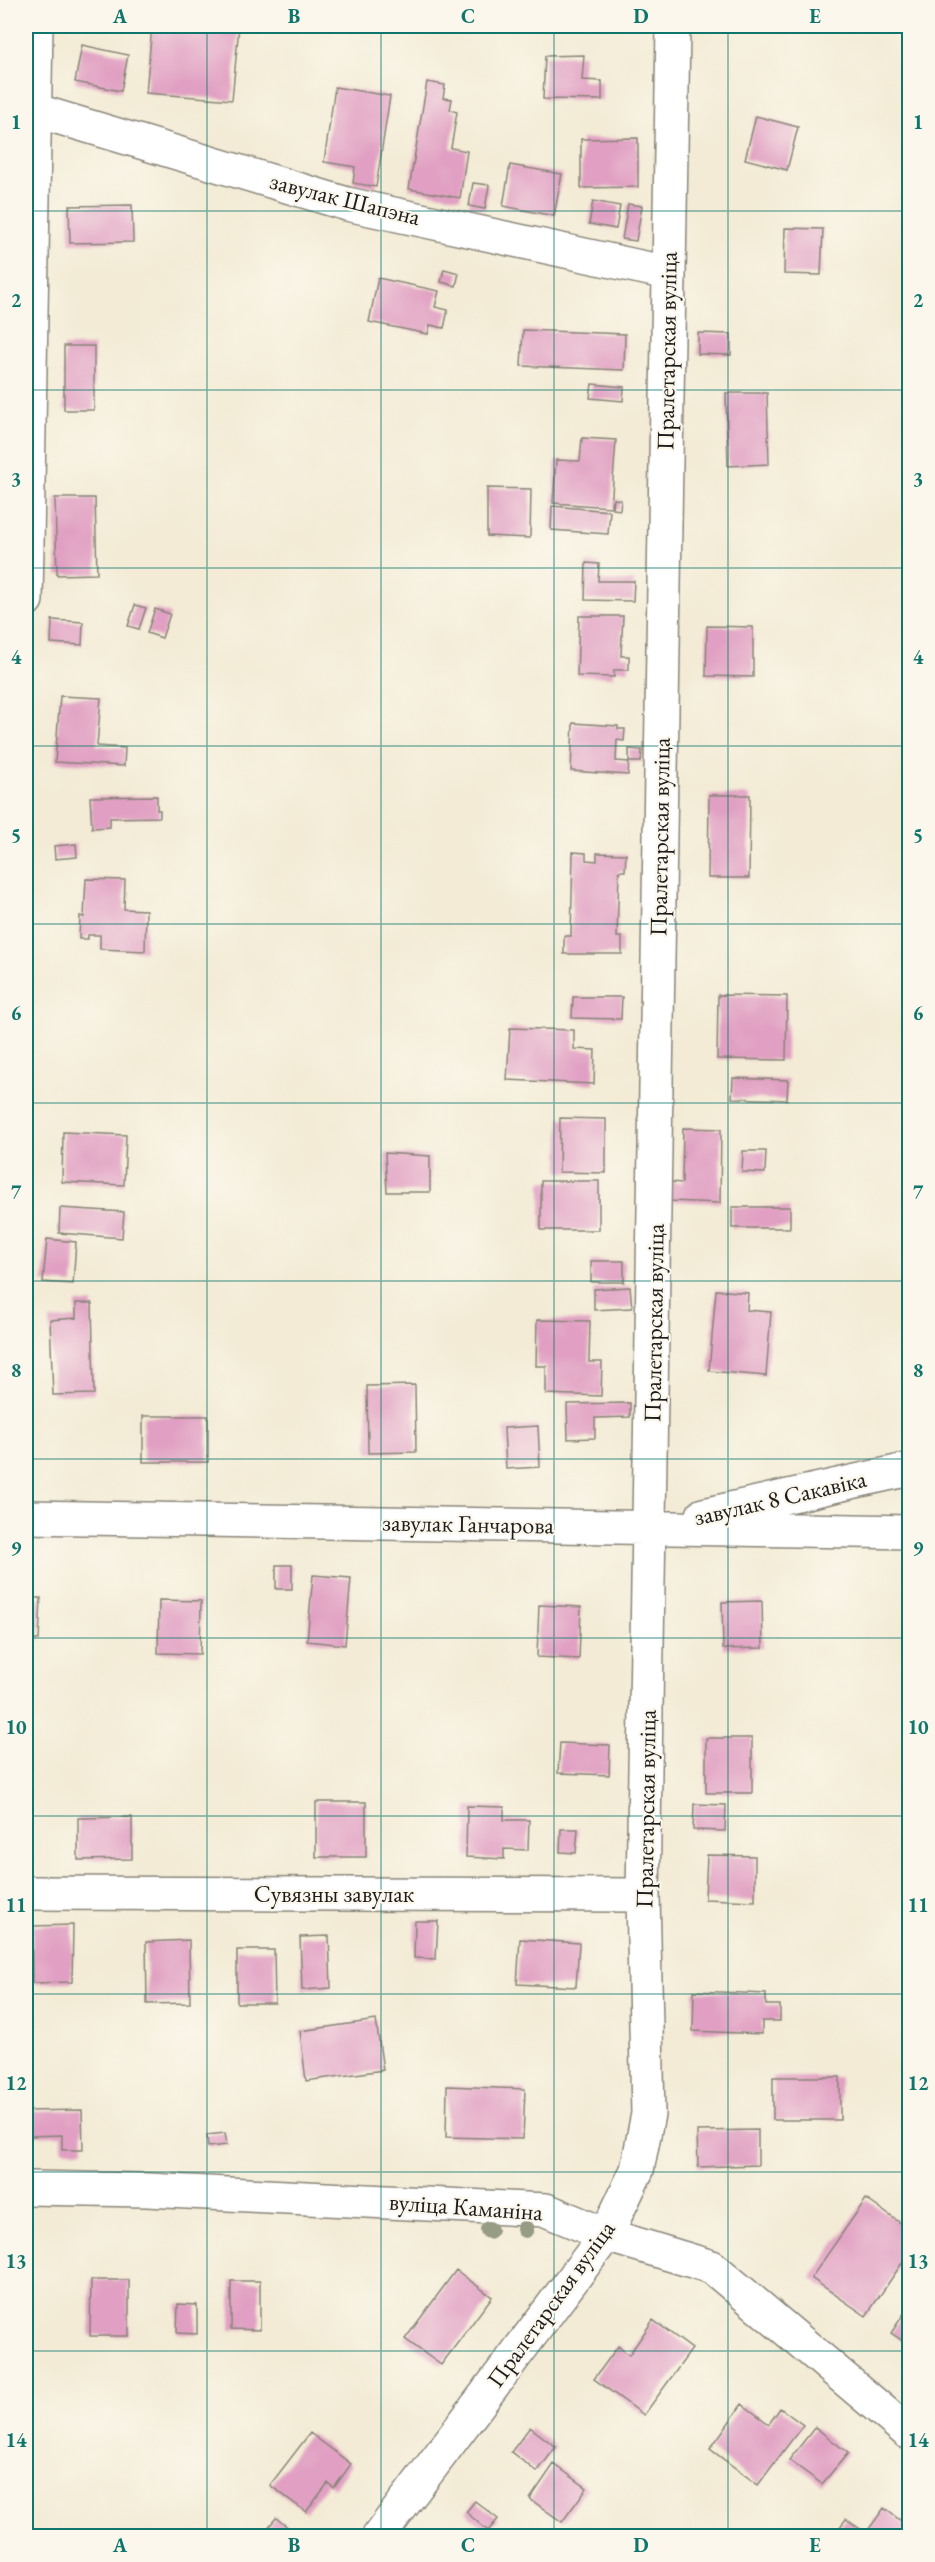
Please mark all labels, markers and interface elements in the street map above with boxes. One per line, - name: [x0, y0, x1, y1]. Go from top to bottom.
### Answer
- text: A: [112, 3, 128, 29]
- text: B: [288, 3, 300, 29]
- text: C: [461, 3, 475, 29]
- text: D: [633, 3, 649, 29]
- text: E: [809, 3, 821, 29]
- text: 1: [11, 109, 21, 135]
- text: 1: [913, 109, 923, 135]
- street label: завулак Шапэна: [267, 165, 424, 232]
- street label: Пралетарская вуліца: [649, 251, 684, 451]
- text: 2: [11, 287, 22, 313]
- text: 2: [913, 287, 924, 313]
- text: 3: [11, 466, 21, 492]
- text: 3: [913, 466, 923, 492]
- text: 4: [11, 644, 22, 670]
- text: 4: [913, 644, 924, 670]
- street label: Пралетарская вуліца: [642, 737, 677, 937]
- text: 5: [11, 822, 21, 848]
- text: 5: [913, 822, 923, 848]
- text: 6: [11, 1000, 22, 1026]
- text: 6: [913, 1000, 924, 1026]
- text: 7: [11, 1179, 22, 1205]
- text: 7: [913, 1179, 924, 1205]
- street label: Пралетарская вуліца: [636, 1223, 671, 1423]
- text: 8: [11, 1357, 21, 1383]
- text: 8: [913, 1357, 923, 1383]
- street label: завулак 8 Сакавіка: [691, 1462, 870, 1532]
- street label: завулак Ганчарова: [382, 1507, 555, 1541]
- text: 9: [11, 1535, 22, 1561]
- text: 9: [913, 1535, 924, 1561]
- street label: Пралетарская вуліца: [628, 1709, 663, 1909]
- text: 10: [5, 1714, 27, 1740]
- text: 10: [907, 1714, 929, 1740]
- street label: Сувязны завулак: [254, 1878, 415, 1909]
- text: 11: [5, 1892, 27, 1918]
- text: 11: [907, 1892, 929, 1918]
- text: 12: [5, 2070, 27, 2096]
- text: 12: [907, 2070, 929, 2096]
- street label: вуліца Каманіна: [388, 2186, 545, 2227]
- street label: Пралетарская вуліца: [480, 2214, 622, 2393]
- text: 13: [5, 2248, 27, 2274]
- text: 13: [907, 2248, 929, 2274]
- text: 14: [5, 2427, 27, 2453]
- text: 14: [907, 2427, 929, 2453]
- text: A: [112, 2532, 128, 2558]
- text: B: [288, 2532, 300, 2558]
- text: C: [461, 2532, 475, 2558]
- text: D: [633, 2532, 649, 2558]
- text: E: [809, 2532, 821, 2558]

